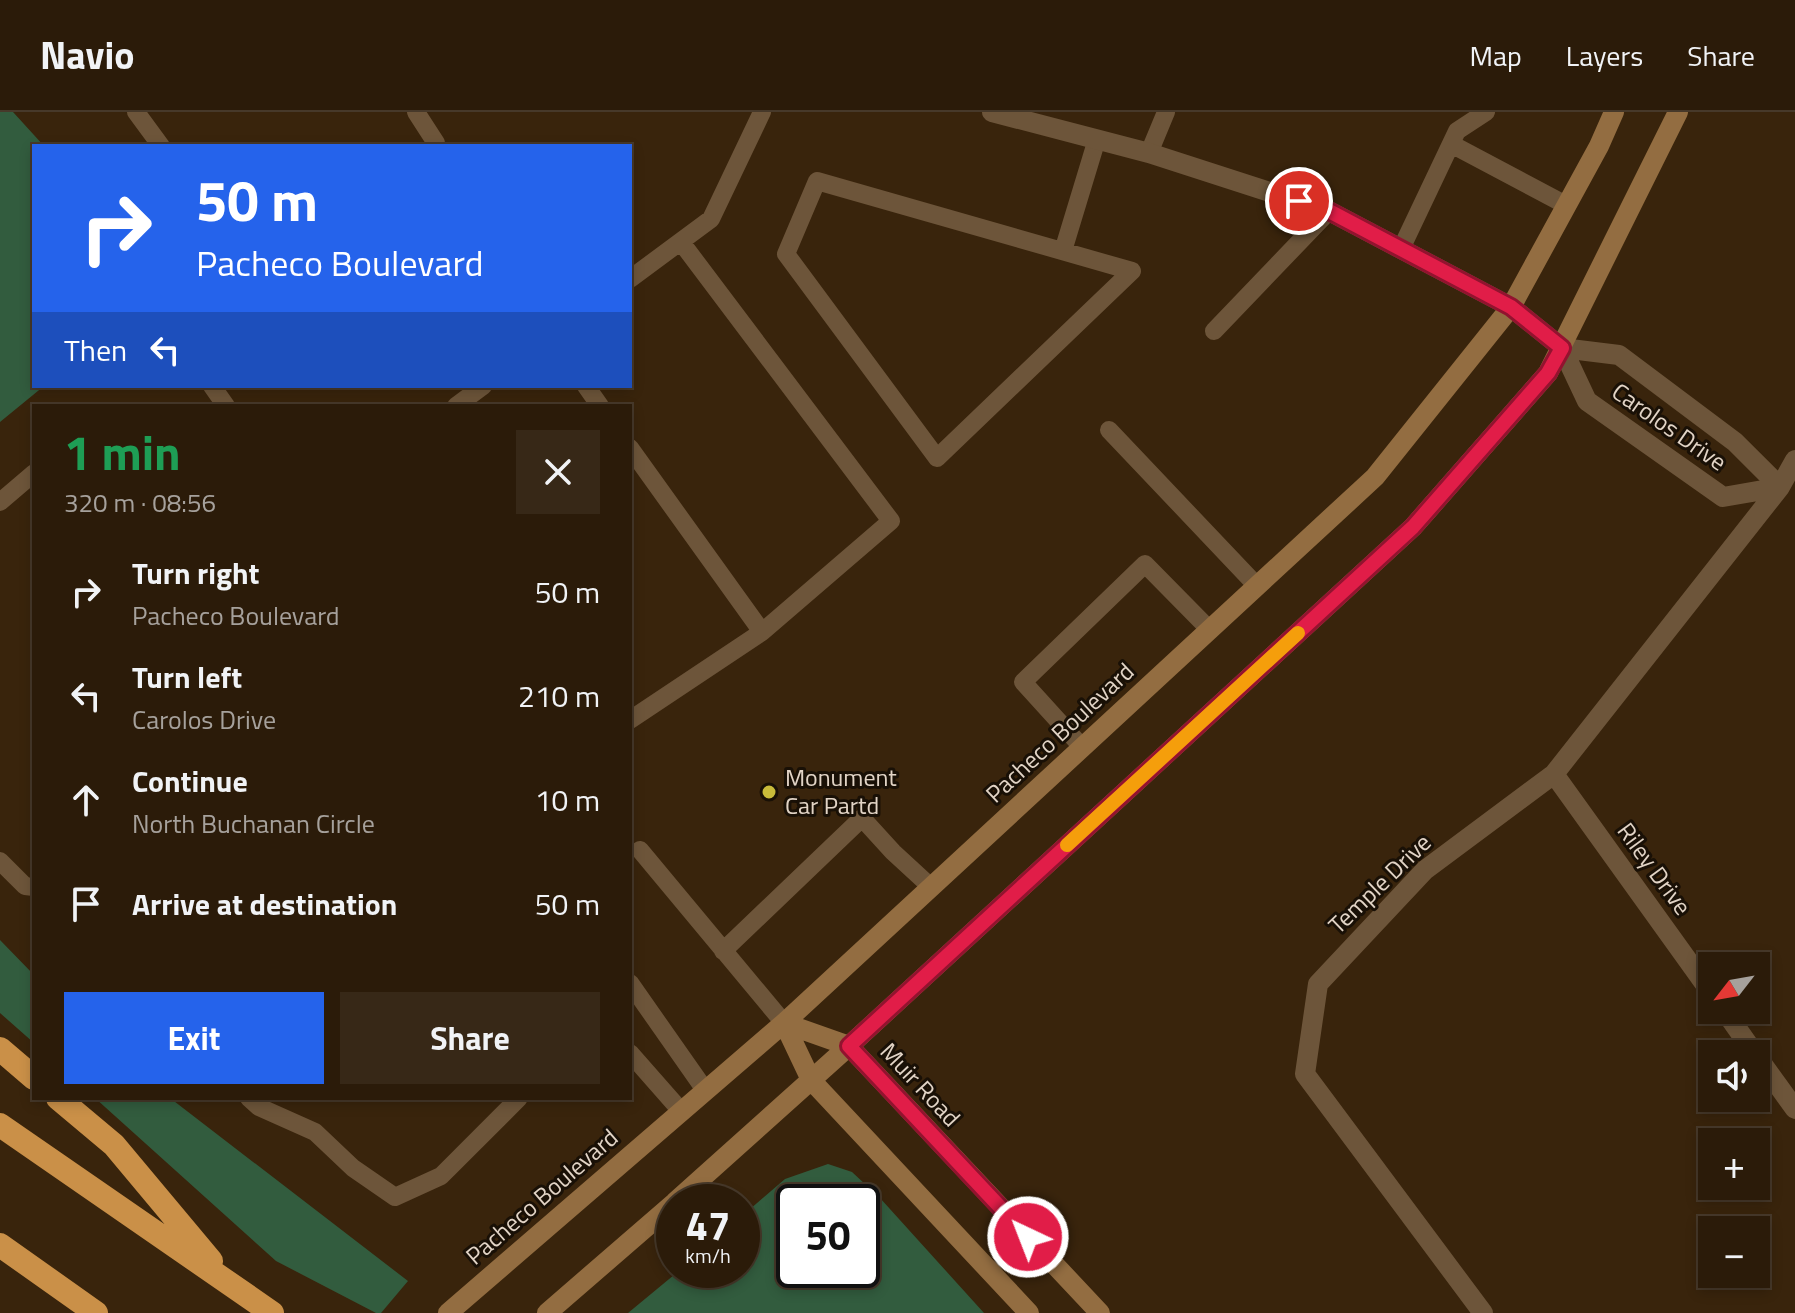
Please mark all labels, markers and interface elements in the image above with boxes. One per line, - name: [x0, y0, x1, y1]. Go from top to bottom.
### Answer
- text: Navio: [40, 26, 134, 84]
- text: Map: [1469, 34, 1522, 77]
- text: Layers: [1566, 34, 1643, 77]
- text: Share: [1687, 34, 1755, 77]
- text: 50 m: [196, 158, 318, 243]
- pin: [1265, 167, 1333, 235]
- icon: right: [64, 176, 168, 280]
- icon: arrive: [1277, 179, 1321, 223]
- text: Pacheco Boulevard: [196, 235, 483, 290]
- text: Then: [64, 327, 127, 373]
- icon: left: [143, 328, 187, 372]
- street label: Carolos Drive: [1605, 373, 1734, 479]
- text: 1 min: [64, 416, 181, 489]
- button: close: [516, 430, 600, 514]
- text: 320 m · 08:56: [64, 483, 216, 522]
- text: Turn right: [132, 550, 260, 596]
- text: 50 m: [535, 569, 600, 615]
- icon: right: [64, 570, 108, 614]
- text: Pacheco Boulevard: [132, 596, 340, 635]
- text: Turn left: [132, 654, 242, 700]
- street label: Pacheco Boulevard: [977, 654, 1142, 811]
- text: 210 m: [518, 673, 600, 719]
- icon: left: [64, 674, 108, 718]
- text: Carolos Drive: [132, 700, 276, 739]
- text: Continue: [132, 758, 248, 804]
- place label: Monument Car Partd: [785, 759, 897, 823]
- text: 10 m: [535, 777, 600, 823]
- icon: ahead: [64, 778, 108, 822]
- marker: Monument Car Partd: [760, 783, 778, 801]
- text: North Buchanan Circle: [132, 804, 375, 843]
- street label: Riley Drive: [1609, 815, 1701, 922]
- street label: Temple Drive: [1320, 825, 1439, 942]
- text: Arrive at destination: [132, 881, 397, 927]
- text: 50 m: [535, 881, 600, 927]
- icon: arrive: [64, 882, 108, 926]
- north arrow: [1698, 952, 1770, 1024]
- map controls: [1698, 952, 1770, 1288]
- button: Exit: [64, 992, 324, 1084]
- button: Share: [340, 992, 600, 1084]
- street label: Muir Road: [872, 1034, 969, 1135]
- button: sound: [1698, 1040, 1770, 1112]
- street label: Pacheco Boulevard: [457, 1120, 625, 1273]
- button: +: [1698, 1128, 1770, 1200]
- speed limit sign: 50: [776, 1184, 880, 1288]
- text: 47: [686, 1195, 730, 1256]
- position arrow: [986, 1195, 1070, 1279]
- button: −: [1698, 1216, 1770, 1288]
- text: km/h: [685, 1240, 731, 1271]

